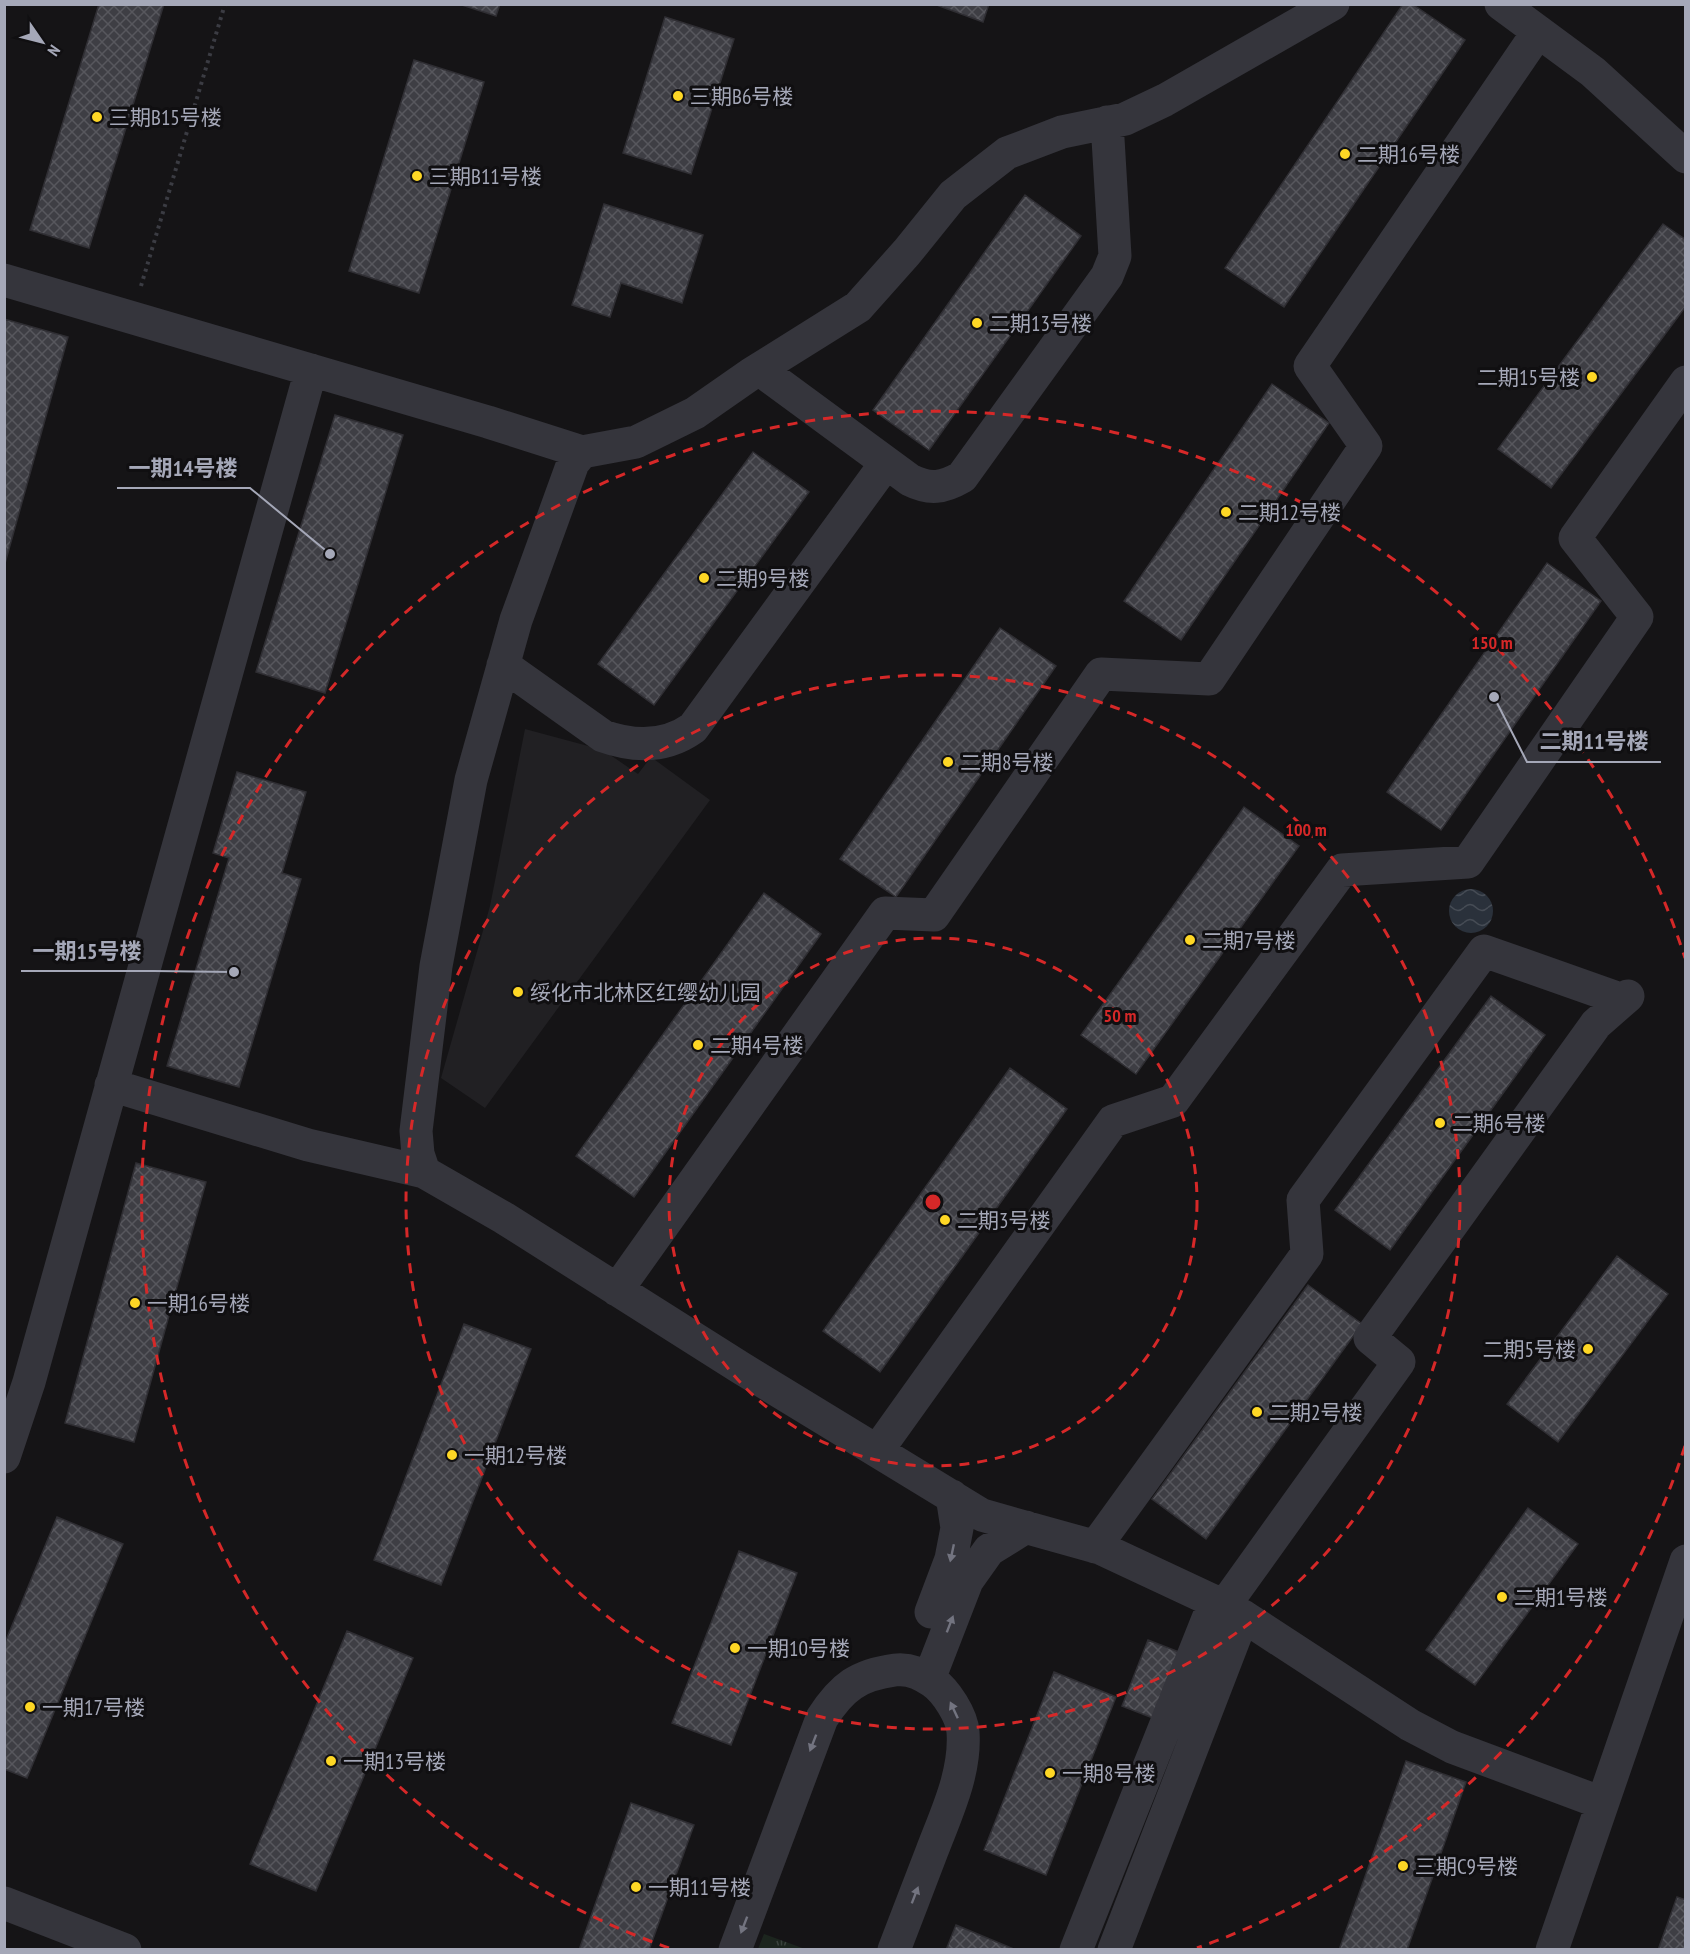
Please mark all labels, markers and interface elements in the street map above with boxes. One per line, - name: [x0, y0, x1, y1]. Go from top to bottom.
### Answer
- north arrow: [12, 12, 72, 72]
- text: N: [44, 41, 65, 60]
- place label: 三期B6号楼: [690, 83, 793, 110]
- marker: 三期B6号楼: [671, 89, 685, 103]
- place label: 三期B15号楼: [109, 104, 222, 131]
- marker: 三期B15号楼: [90, 110, 104, 124]
- place label: 二期16号楼: [1357, 141, 1460, 168]
- marker: 二期16号楼: [1338, 147, 1352, 161]
- place label: 三期B11号楼: [429, 163, 542, 190]
- marker: 三期B11号楼: [410, 169, 424, 183]
- place label: 二期13号楼: [989, 310, 1092, 337]
- marker: 二期13号楼: [970, 316, 984, 330]
- place label: 二期15号楼: [1477, 364, 1580, 391]
- marker: 二期15号楼: [1585, 370, 1599, 384]
- callout: 一期14号楼: [117, 448, 250, 488]
- text: 一期14号楼: [128, 454, 238, 482]
- place label: 二期12号楼: [1238, 499, 1341, 526]
- marker: 二期12号楼: [1219, 505, 1233, 519]
- place label: 二期9号楼: [716, 565, 809, 592]
- marker: 二期9号楼: [697, 571, 711, 585]
- text: 150 m: [1471, 631, 1513, 654]
- callout: 二期11号楼: [1527, 722, 1661, 762]
- text: 二期11号楼: [1539, 727, 1649, 755]
- place label: 二期8号楼: [960, 749, 1053, 776]
- marker: 二期8号楼: [941, 755, 955, 769]
- text: 100 m: [1285, 818, 1327, 841]
- place label: 二期7号楼: [1202, 927, 1295, 954]
- callout: 一期15号楼: [21, 931, 154, 971]
- marker: 二期7号楼: [1183, 933, 1197, 947]
- text: 一期15号楼: [32, 937, 142, 965]
- place label: 绥化市北林区红缨幼儿园: [530, 979, 761, 1006]
- marker: 绥化市北林区红缨幼儿园: [511, 985, 525, 999]
- text: 50 m: [1104, 1004, 1136, 1027]
- place label: 二期4号楼: [710, 1032, 803, 1059]
- marker: 二期4号楼: [691, 1038, 705, 1052]
- place label: 二期6号楼: [1452, 1110, 1545, 1137]
- marker: 二期6号楼: [1433, 1116, 1447, 1130]
- centre of rings: [923, 1192, 943, 1212]
- place label: 二期3号楼: [957, 1207, 1050, 1234]
- marker: 二期3号楼: [938, 1213, 952, 1227]
- place label: 一期16号楼: [147, 1290, 250, 1317]
- marker: 一期16号楼: [128, 1296, 142, 1310]
- place label: 二期5号楼: [1483, 1336, 1576, 1363]
- marker: 二期5号楼: [1581, 1342, 1595, 1356]
- place label: 二期2号楼: [1269, 1399, 1362, 1426]
- marker: 二期2号楼: [1250, 1405, 1264, 1419]
- place label: 一期12号楼: [464, 1442, 567, 1469]
- marker: 一期12号楼: [445, 1448, 459, 1462]
- one-way arrow: [946, 1544, 956, 1563]
- place label: 二期1号楼: [1514, 1584, 1607, 1611]
- marker: 二期1号楼: [1495, 1590, 1509, 1604]
- one-way arrow: [946, 1615, 956, 1633]
- place label: 一期10号楼: [747, 1635, 850, 1662]
- marker: 一期10号楼: [728, 1641, 742, 1655]
- place label: 一期17号楼: [42, 1694, 145, 1721]
- marker: 一期17号楼: [23, 1700, 37, 1714]
- one-way arrow: [950, 1701, 959, 1718]
- one-way arrow: [808, 1734, 818, 1752]
- place label: 一期13号楼: [343, 1748, 446, 1775]
- marker: 一期13号楼: [324, 1754, 338, 1768]
- place label: 一期8号楼: [1062, 1760, 1155, 1787]
- marker: 一期8号楼: [1043, 1766, 1057, 1780]
- place label: 三期C9号楼: [1415, 1853, 1518, 1880]
- marker: 三期C9号楼: [1396, 1859, 1410, 1873]
- place label: 一期11号楼: [648, 1874, 751, 1901]
- marker: 一期11号楼: [629, 1880, 643, 1894]
- one-way arrow: [911, 1886, 920, 1904]
- one-way arrow: [739, 1916, 748, 1934]

